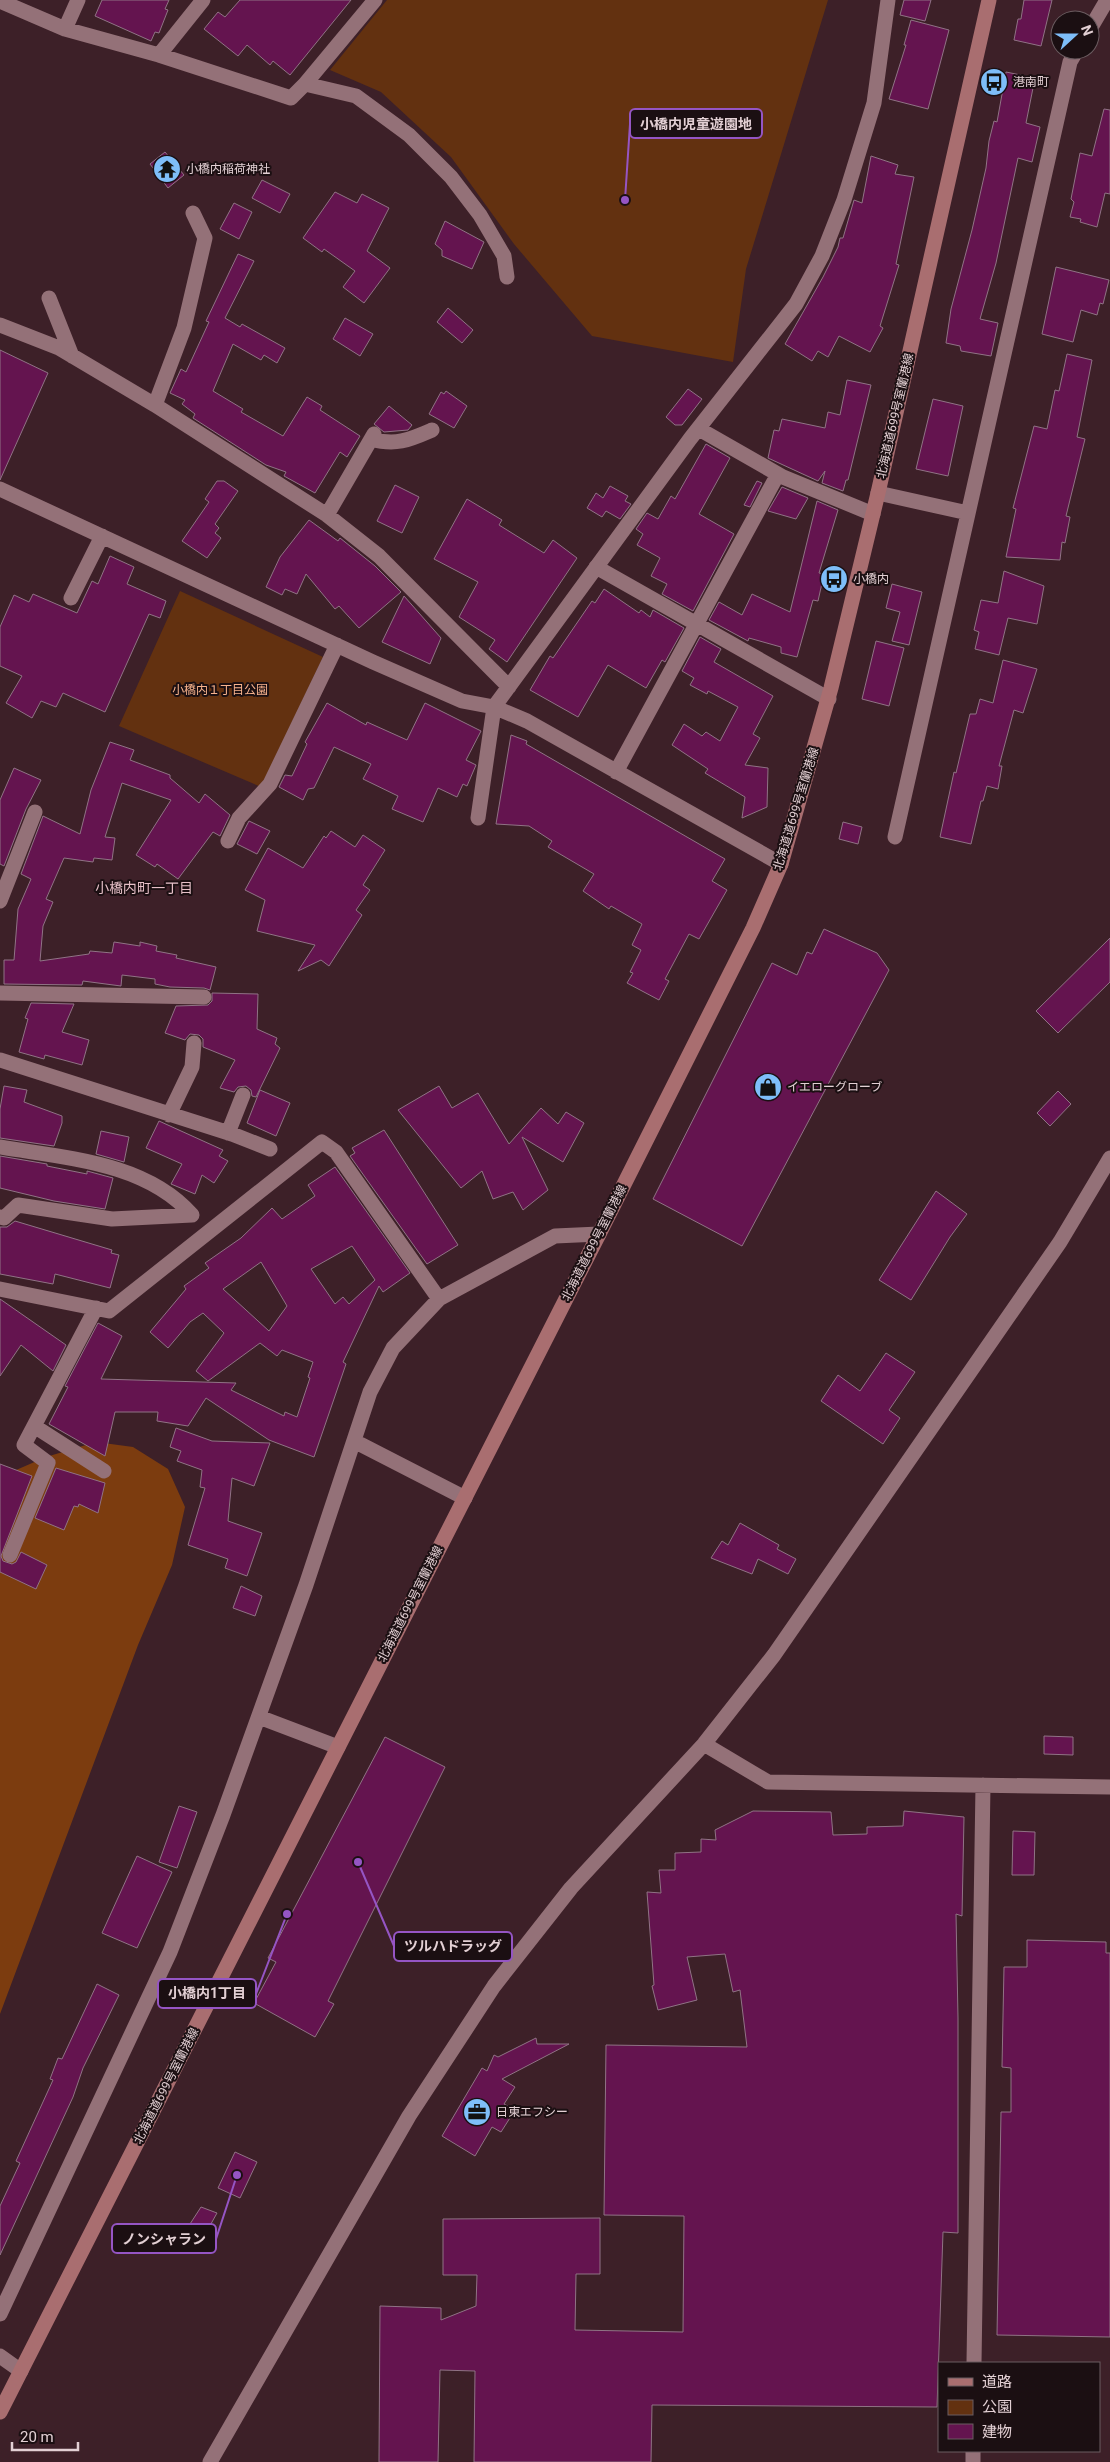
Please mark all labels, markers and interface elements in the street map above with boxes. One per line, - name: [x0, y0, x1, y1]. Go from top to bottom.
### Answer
- north arrow: [1050, 10, 1100, 60]
- text: N: [1078, 23, 1096, 38]
- bus stop icon: 港南町: [979, 67, 1009, 97]
- place label: 港南町: [1013, 75, 1049, 89]
- callout: 小橋内児童遊園地: [630, 109, 762, 138]
- text: 小橋内児童遊園地: [640, 116, 752, 132]
- temple icon: 小橋内稲荷神社: [152, 154, 182, 184]
- place label: 小橋内稲荷神社: [186, 162, 270, 176]
- street label: 北海道道699号室蘭港線: [874, 352, 916, 480]
- bus stop icon: 小橋内: [819, 564, 849, 594]
- place label: 小橋内: [853, 572, 889, 586]
- park label: 小橋内１丁目公園: [172, 683, 268, 697]
- street label: 北海道道699号室蘭港線: [771, 746, 821, 872]
- district label: 小橋内町一丁目: [95, 880, 193, 896]
- shop icon: イエローグローブ: [753, 1072, 783, 1102]
- place label: イエローグローブ: [787, 1080, 882, 1094]
- street label: 北海道道699号室蘭港線: [559, 1183, 629, 1303]
- street label: 北海道道699号室蘭港線: [375, 1544, 445, 1664]
- callout: ツルハドラッグ: [394, 1932, 512, 1961]
- text: ツルハドラッグ: [404, 1938, 502, 1954]
- callout: 小橋内1丁目: [158, 1979, 256, 2008]
- text: 小橋内1丁目: [168, 1985, 246, 2001]
- street label: 北海道道699号室蘭港線: [131, 2026, 201, 2146]
- office icon: 日東エフシー: [462, 2097, 492, 2127]
- place label: 日東エフシー: [496, 2105, 568, 2119]
- callout: ノンシャラン: [112, 2224, 216, 2253]
- text: ノンシャラン: [122, 2231, 206, 2247]
- legend: [938, 2362, 1100, 2452]
- text: 道路: [982, 2373, 1012, 2391]
- text: 公園: [982, 2398, 1012, 2416]
- scale bar: [12, 2420, 79, 2452]
- text: 建物: [982, 2423, 1012, 2441]
- text: 20 m: [20, 2428, 54, 2446]

